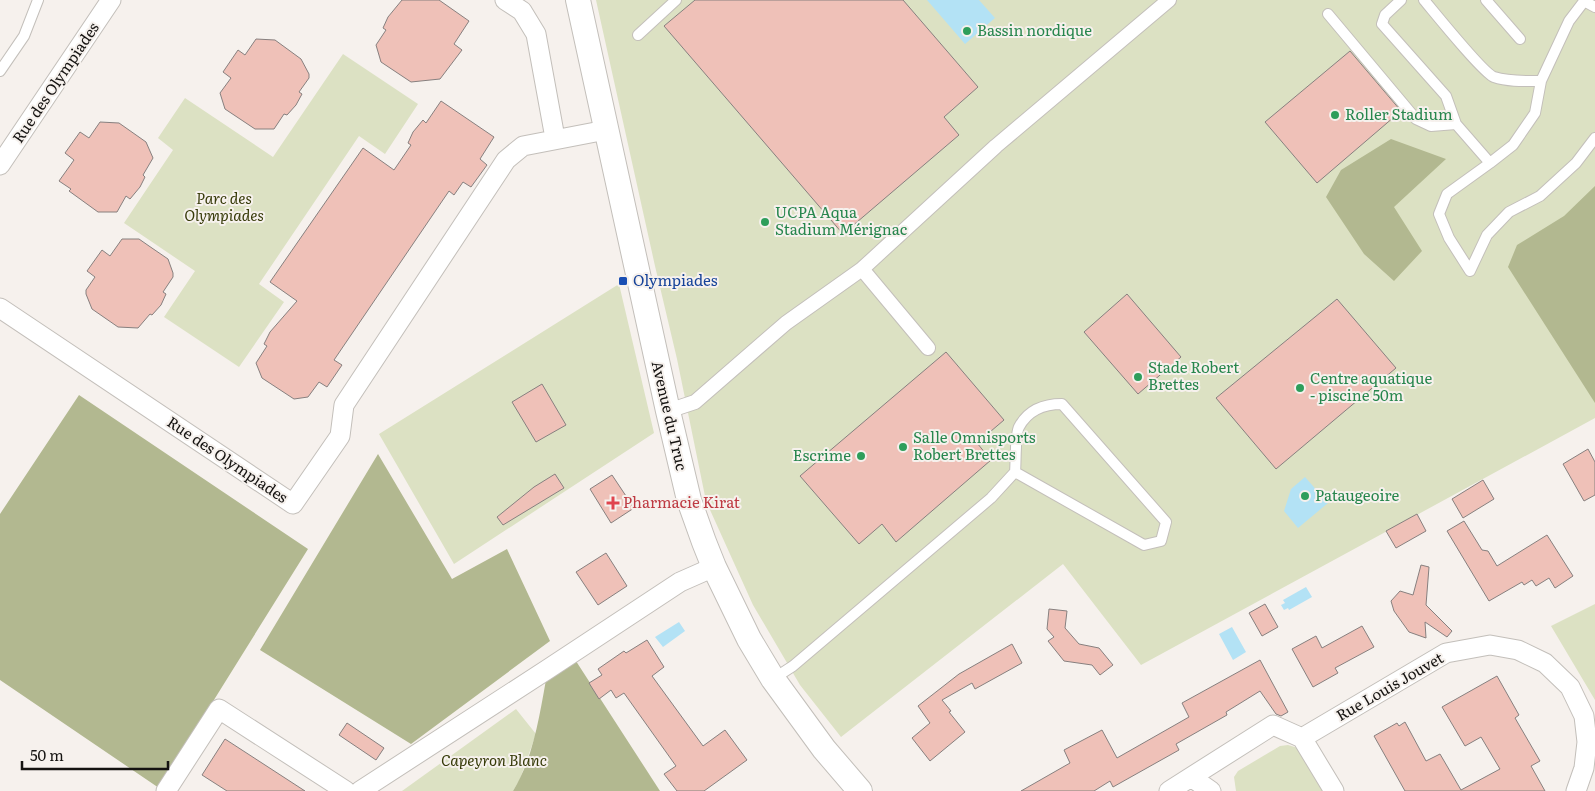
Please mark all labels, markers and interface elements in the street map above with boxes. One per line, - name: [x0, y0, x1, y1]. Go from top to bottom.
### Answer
- street label: Rue des Olympiades: [6, 17, 104, 147]
- place label: Bassin nordique: [977, 18, 1092, 41]
- marker: Bassin nordique: [961, 25, 973, 37]
- place label: Roller Stadium: [1345, 102, 1453, 125]
- marker: Roller Stadium: [1329, 109, 1341, 121]
- park label: Parc des Olympiades: [184, 186, 264, 226]
- place label: UCPA Aqua Stadium Mérignac: [775, 200, 908, 240]
- marker: UCPA Aqua Stadium Mérignac: [759, 216, 771, 228]
- place label: Olympiades: [633, 268, 718, 291]
- marker: Olympiades: [617, 275, 629, 287]
- place label: Stade Robert Brettes: [1148, 355, 1239, 395]
- street label: Avenue du Truc: [647, 359, 694, 473]
- place label: Centre aquatique - piscine 50m: [1310, 366, 1432, 406]
- marker: Stade Robert Brettes: [1132, 371, 1144, 383]
- marker: Centre aquatique - piscine 50m: [1294, 382, 1306, 394]
- street label: Rue des Olympiades: [163, 410, 293, 508]
- place label: Salle Omnisports Robert Brettes: [913, 425, 1036, 465]
- marker: Salle Omnisports Robert Brettes: [897, 441, 909, 453]
- place label: Escrime: [793, 443, 851, 466]
- marker: Escrime: [855, 450, 867, 462]
- place label: Pataugeoire: [1315, 483, 1399, 506]
- place label: Pharmacie Kirat: [623, 490, 740, 513]
- marker: Pataugeoire: [1299, 490, 1311, 502]
- marker: Pharmacie Kirat: [607, 497, 619, 509]
- street label: Rue Louis Jouvet: [1331, 646, 1447, 726]
- scale bar: [22, 738, 169, 770]
- text: 50 m: [30, 743, 64, 766]
- park label: Capeyron Blanc: [441, 748, 547, 771]

